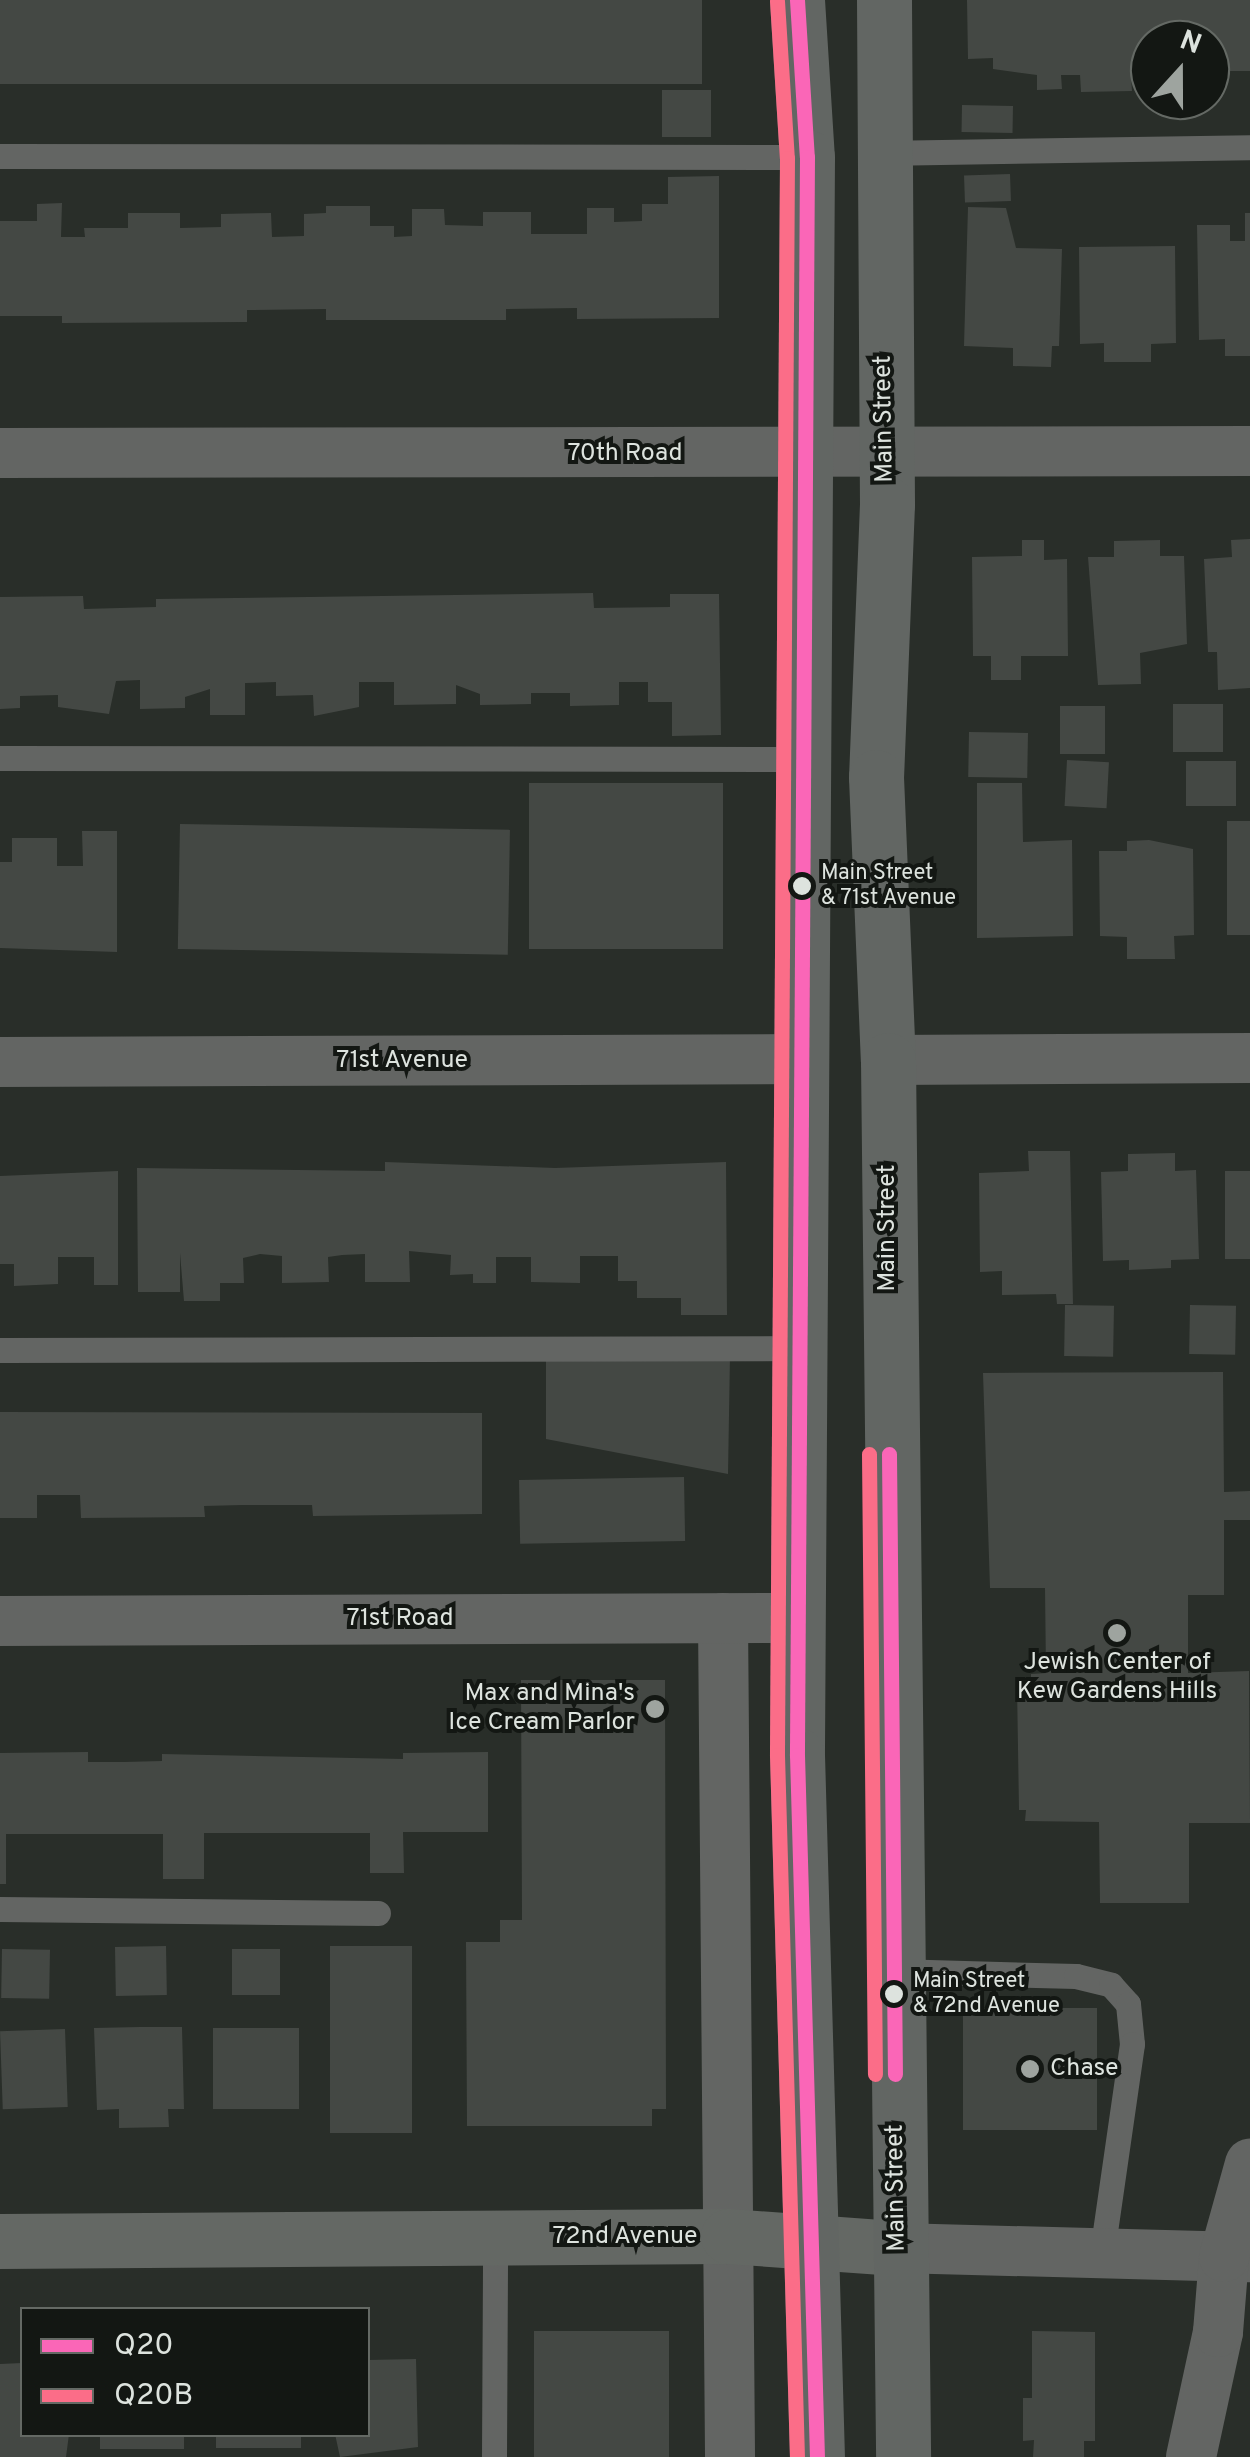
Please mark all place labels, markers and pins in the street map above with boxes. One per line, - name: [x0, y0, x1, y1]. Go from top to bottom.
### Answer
- place label: Main Street & 71st Avenue: [821, 860, 958, 911]
- marker: Main Street & 71st Avenue: [792, 876, 812, 896]
- marker: Jewish Center of Kew Gardens Hills: [1106, 1622, 1128, 1644]
- place label: Jewish Center of Kew Gardens Hills: [1017, 1649, 1217, 1708]
- place label: Max and Mina's Ice Cream Parlor: [448, 1680, 635, 1739]
- marker: Max and Mina's Ice Cream Parlor: [644, 1698, 666, 1720]
- place label: Main Street & 72nd Avenue: [913, 1968, 1061, 2020]
- marker: Main Street & 72nd Avenue: [884, 1984, 904, 2004]
- place label: Chase: [1050, 2054, 1118, 2084]
- marker: Chase: [1019, 2058, 1041, 2080]

